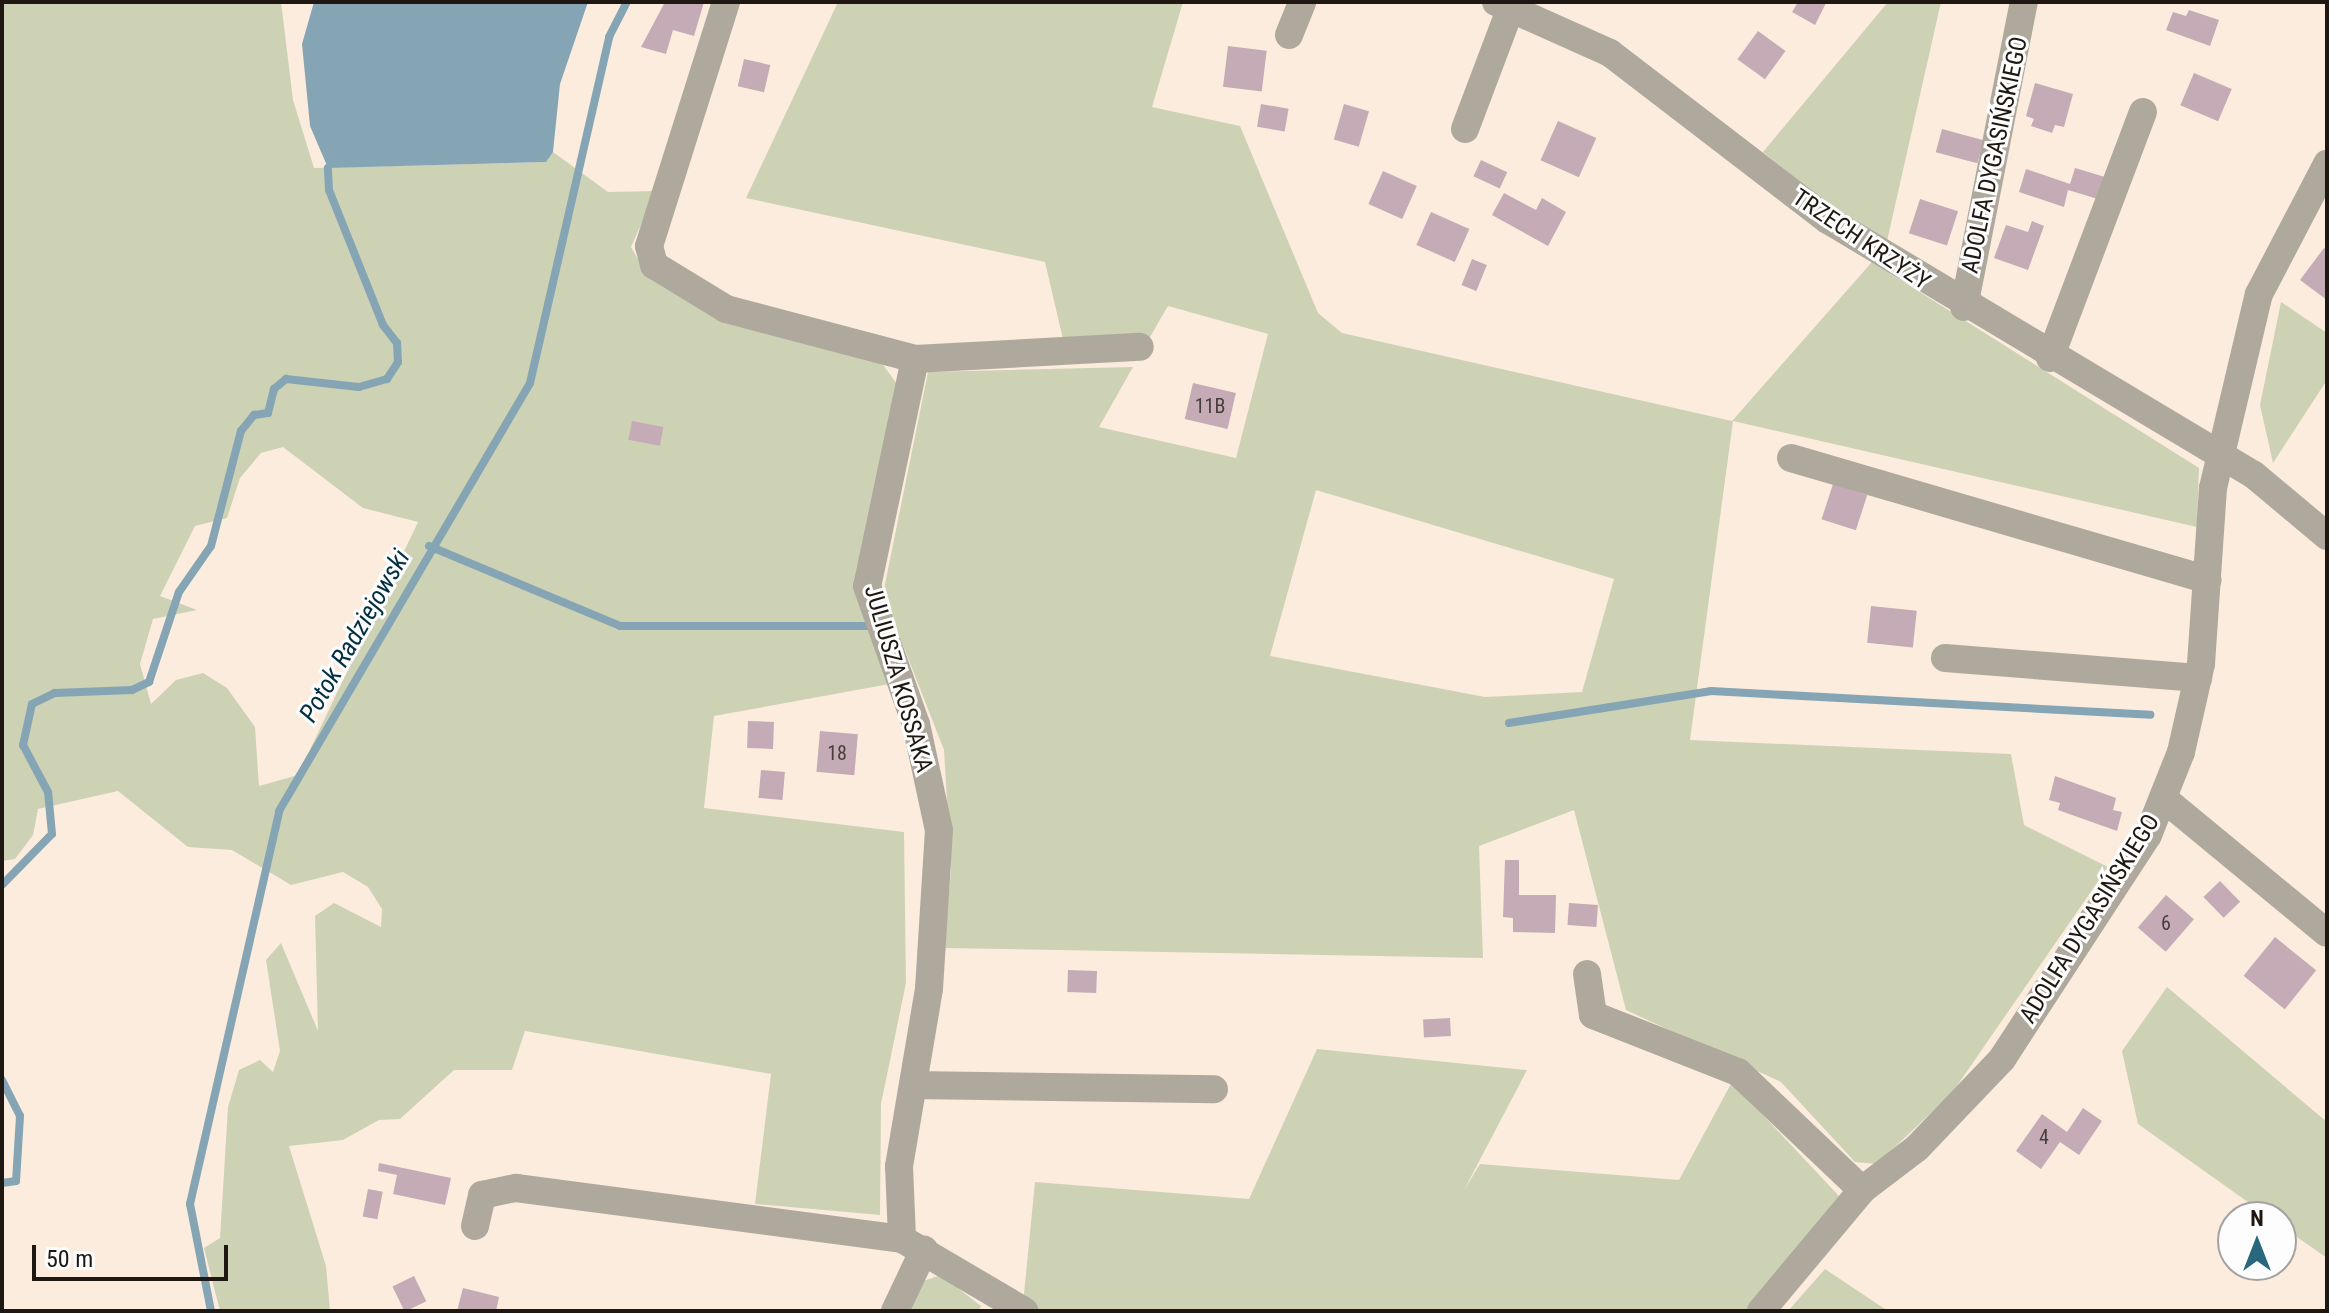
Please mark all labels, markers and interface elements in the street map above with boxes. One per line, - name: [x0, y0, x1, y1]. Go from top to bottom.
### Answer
- street label: ADOLFA DYGASIŃSKIEGO: [1956, 34, 2034, 276]
- street label: TRZECH KRZYŻY: [1787, 183, 1935, 297]
- house number: 11B: [1195, 394, 1225, 418]
- water label: Potok Radziejowski: [293, 544, 417, 728]
- street label: JULIUSZA KOSSAKA: [858, 582, 938, 776]
- house number: 18: [827, 741, 847, 765]
- street label: ADOLFA DYGASIŃSKIEGO: [2014, 809, 2166, 1029]
- house number: 6: [2161, 911, 2171, 935]
- house number: 4: [2039, 1125, 2049, 1149]
- north arrow: [2217, 1201, 2297, 1281]
- text: N: [2250, 1206, 2264, 1231]
- scale bar: [36, 1229, 232, 1279]
- text: 50 m: [46, 1245, 93, 1273]

